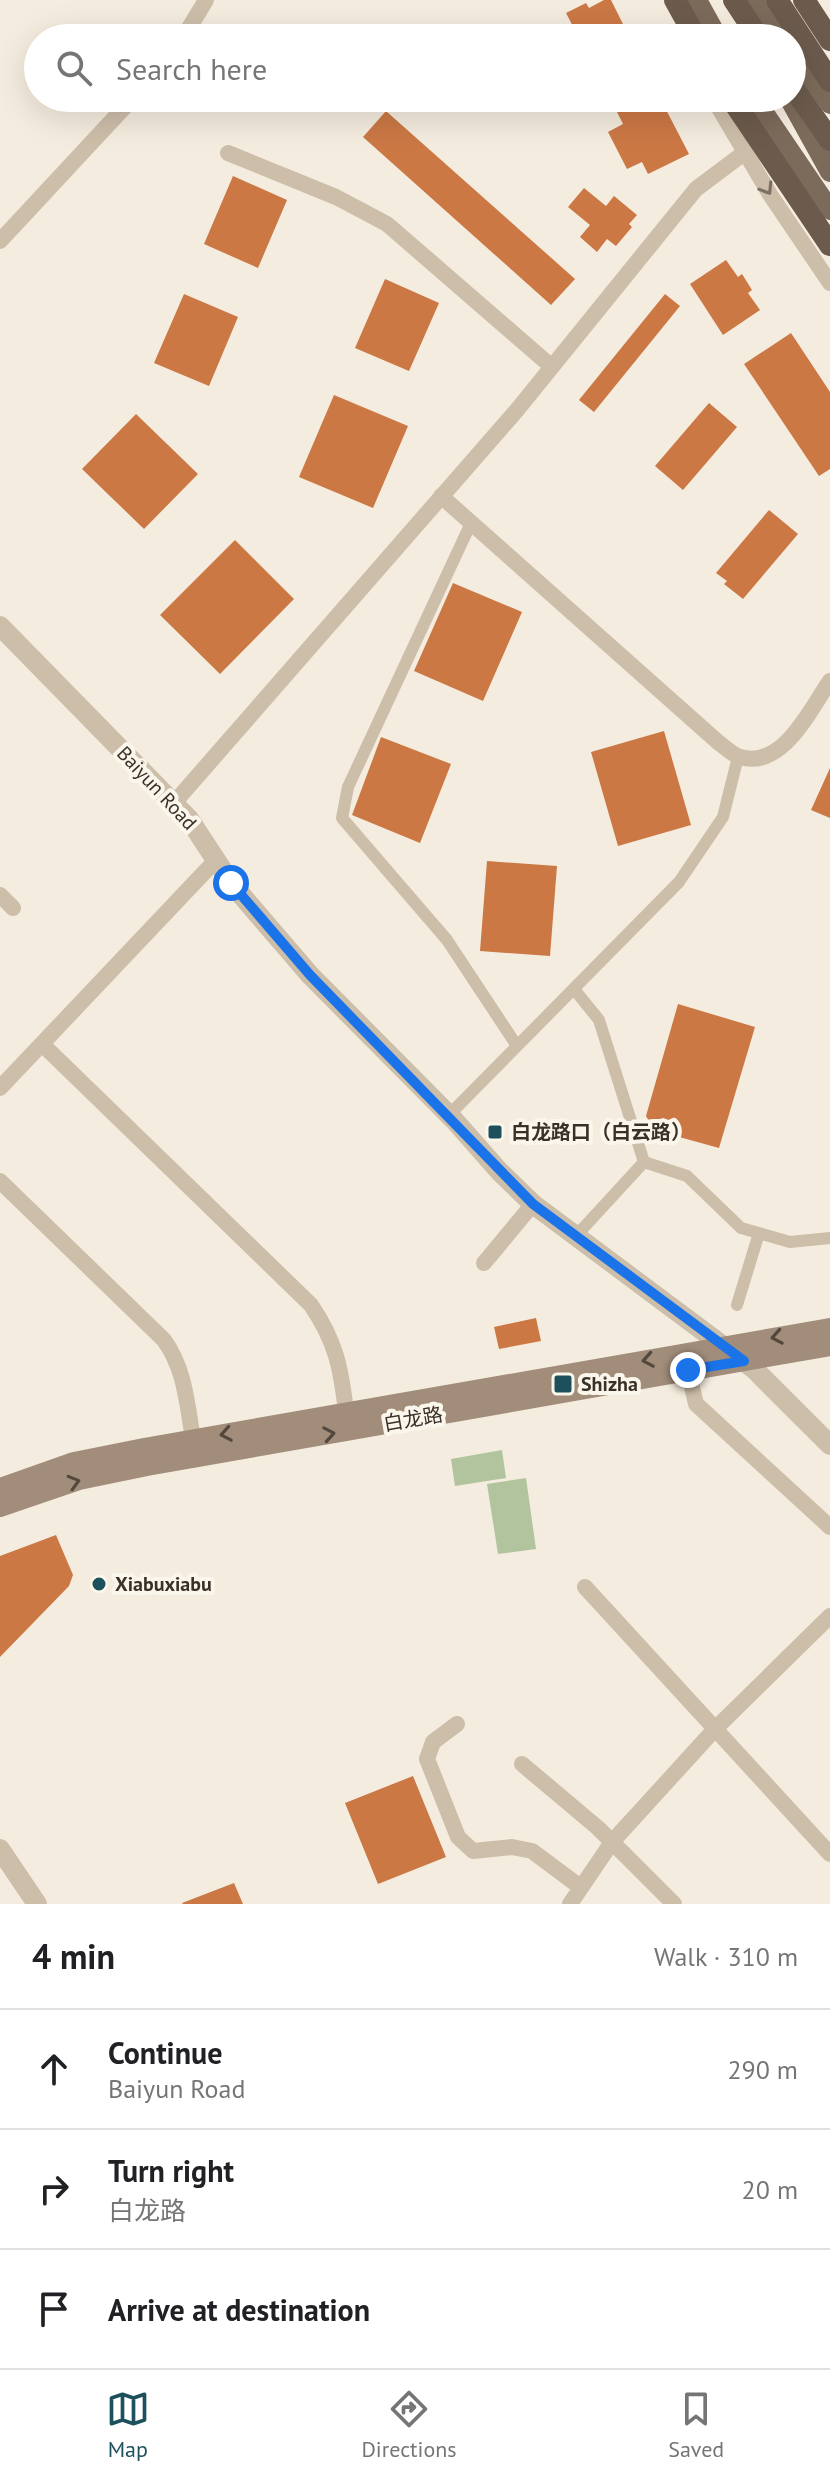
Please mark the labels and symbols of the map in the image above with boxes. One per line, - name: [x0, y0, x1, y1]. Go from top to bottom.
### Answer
- one-way arrow: [757, 181, 772, 195]
- street label: Baiyun Road: [111, 740, 203, 836]
- route start: [213, 865, 249, 901]
- place label: 白龙路口（白云路）: [511, 1119, 691, 1145]
- marker: 白龙路口（白云路）: [486, 1123, 504, 1141]
- one-way arrow: [771, 1328, 784, 1345]
- one-way arrow: [641, 1350, 655, 1367]
- route end: [670, 1352, 706, 1388]
- place label: Shizha: [581, 1371, 638, 1397]
- marker: Shizha: [552, 1373, 574, 1395]
- street label: 白龙路: [381, 1401, 445, 1437]
- one-way arrow: [220, 1424, 233, 1441]
- one-way arrow: [322, 1426, 336, 1443]
- one-way arrow: [66, 1475, 80, 1491]
- place label: Xiabuxiabu: [115, 1571, 212, 1597]
- marker: Xiabuxiabu: [90, 1575, 108, 1593]

